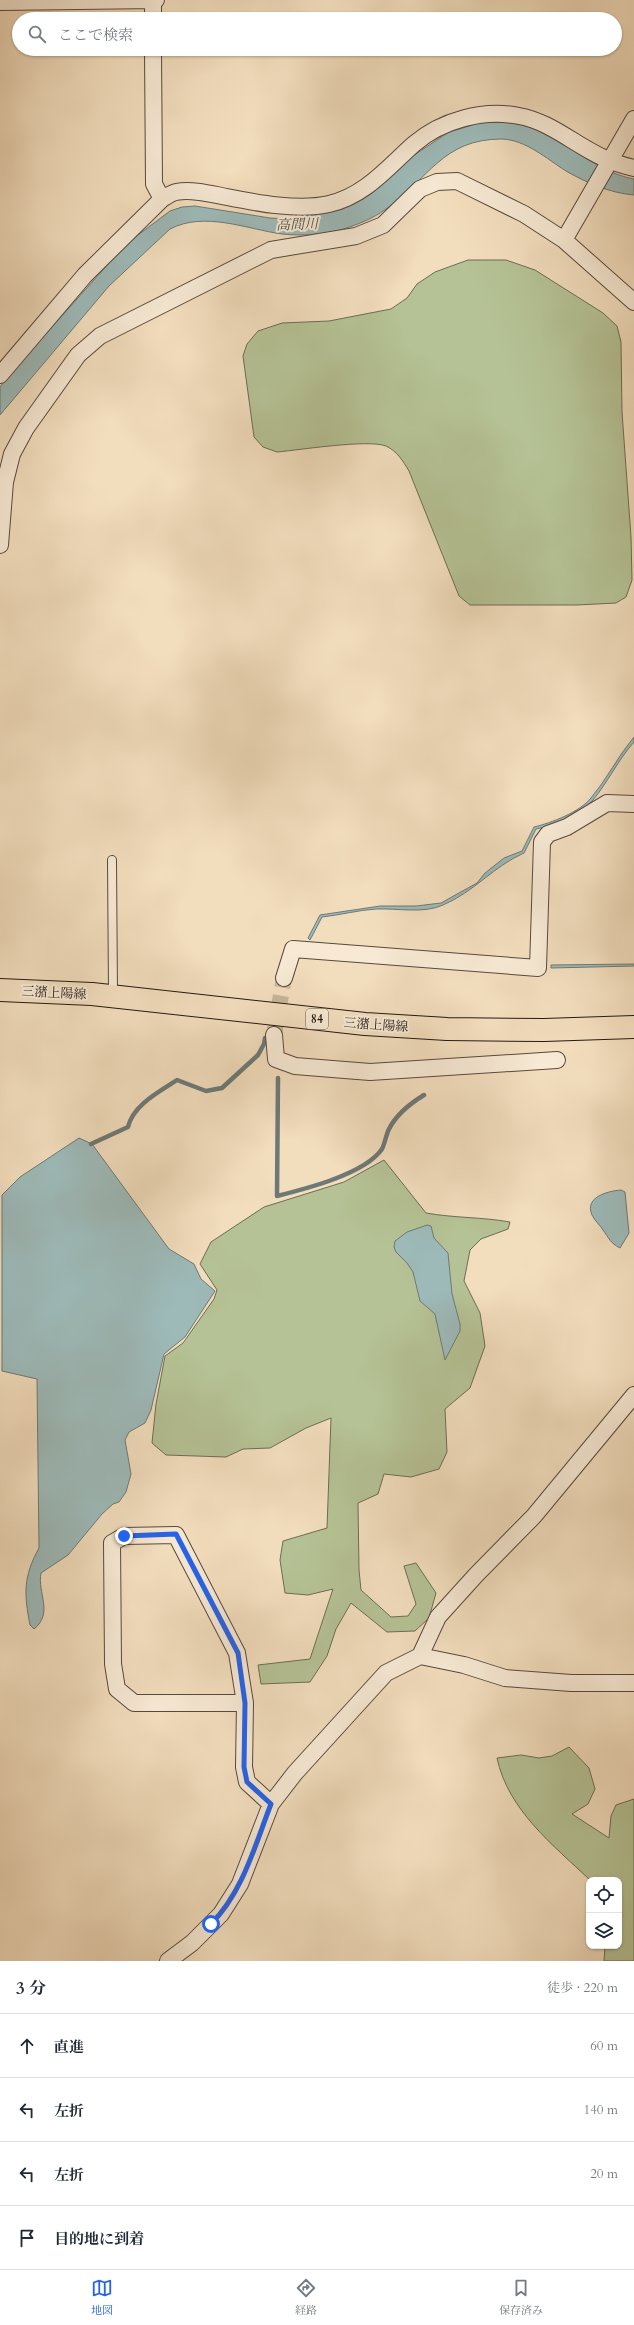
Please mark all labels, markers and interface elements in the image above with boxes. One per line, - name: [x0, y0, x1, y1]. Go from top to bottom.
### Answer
- search box: [12, 12, 622, 56]
- icon: search: [26, 23, 48, 45]
- text: ここで検索: [58, 25, 133, 45]
- water label: 高間川: [276, 214, 320, 235]
- street label: 三潴上陽線: [21, 982, 87, 1004]
- road number: 84: [306, 1009, 328, 1029]
- street label: 三潴上陽線: [343, 1014, 409, 1036]
- route end: [115, 1527, 133, 1545]
- map controls: [586, 1877, 622, 1949]
- button: locate: [586, 1877, 622, 1913]
- button: layers: [586, 1913, 622, 1949]
- route start: [202, 1915, 220, 1933]
- text: 3 分: [16, 1977, 46, 2000]
- text: 徒歩 · 220 m: [547, 1979, 618, 1997]
- icon: ahead: [16, 2035, 38, 2057]
- text: 直進: [54, 2037, 84, 2057]
- text: 60 m: [590, 2037, 618, 2055]
- icon: left: [16, 2099, 38, 2121]
- text: 左折: [54, 2101, 84, 2121]
- text: 140 m: [584, 2101, 618, 2119]
- icon: left: [16, 2163, 38, 2185]
- text: 左折: [54, 2165, 84, 2185]
- text: 20 m: [590, 2165, 618, 2183]
- icon: arrive: [16, 2227, 38, 2249]
- text: 目的地に到着: [54, 2229, 144, 2249]
- tab: 地図: [91, 2277, 113, 2318]
- tab: 経路: [295, 2277, 317, 2318]
- tab: 保存済み: [499, 2277, 543, 2318]

